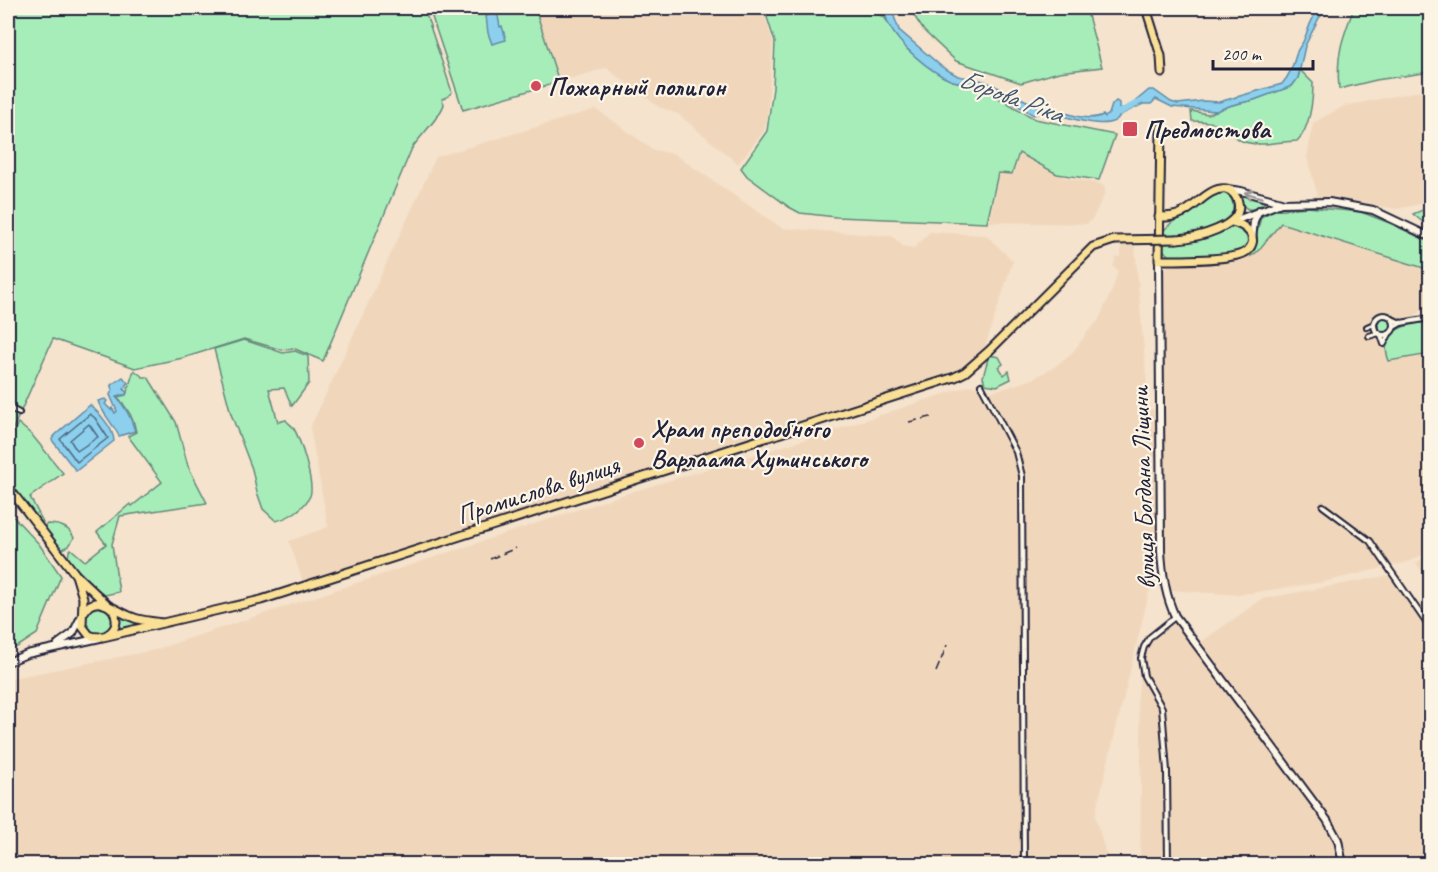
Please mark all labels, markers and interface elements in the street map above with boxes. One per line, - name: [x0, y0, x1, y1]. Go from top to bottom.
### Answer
- scale bar: [1213, 33, 1314, 71]
- text: 200 m: [1222, 43, 1263, 65]
- water label: Борова Ріка: [954, 62, 1070, 131]
- place label: Пожарный полигон: [548, 70, 727, 103]
- marker: Пожарный полигон: [529, 79, 543, 93]
- place label: Предмостова: [1144, 113, 1272, 146]
- marker: Предмостова: [1121, 120, 1139, 138]
- one-way arrow: [1244, 189, 1263, 200]
- street label: вулиця Богдана Ліщини: [1123, 385, 1163, 590]
- place label: Храм преподобного Варлаама Хутинського: [651, 412, 870, 475]
- marker: Храм преподобного Варлаама Хутинського: [632, 436, 646, 450]
- street label: Промислова вулиця: [453, 448, 625, 532]

